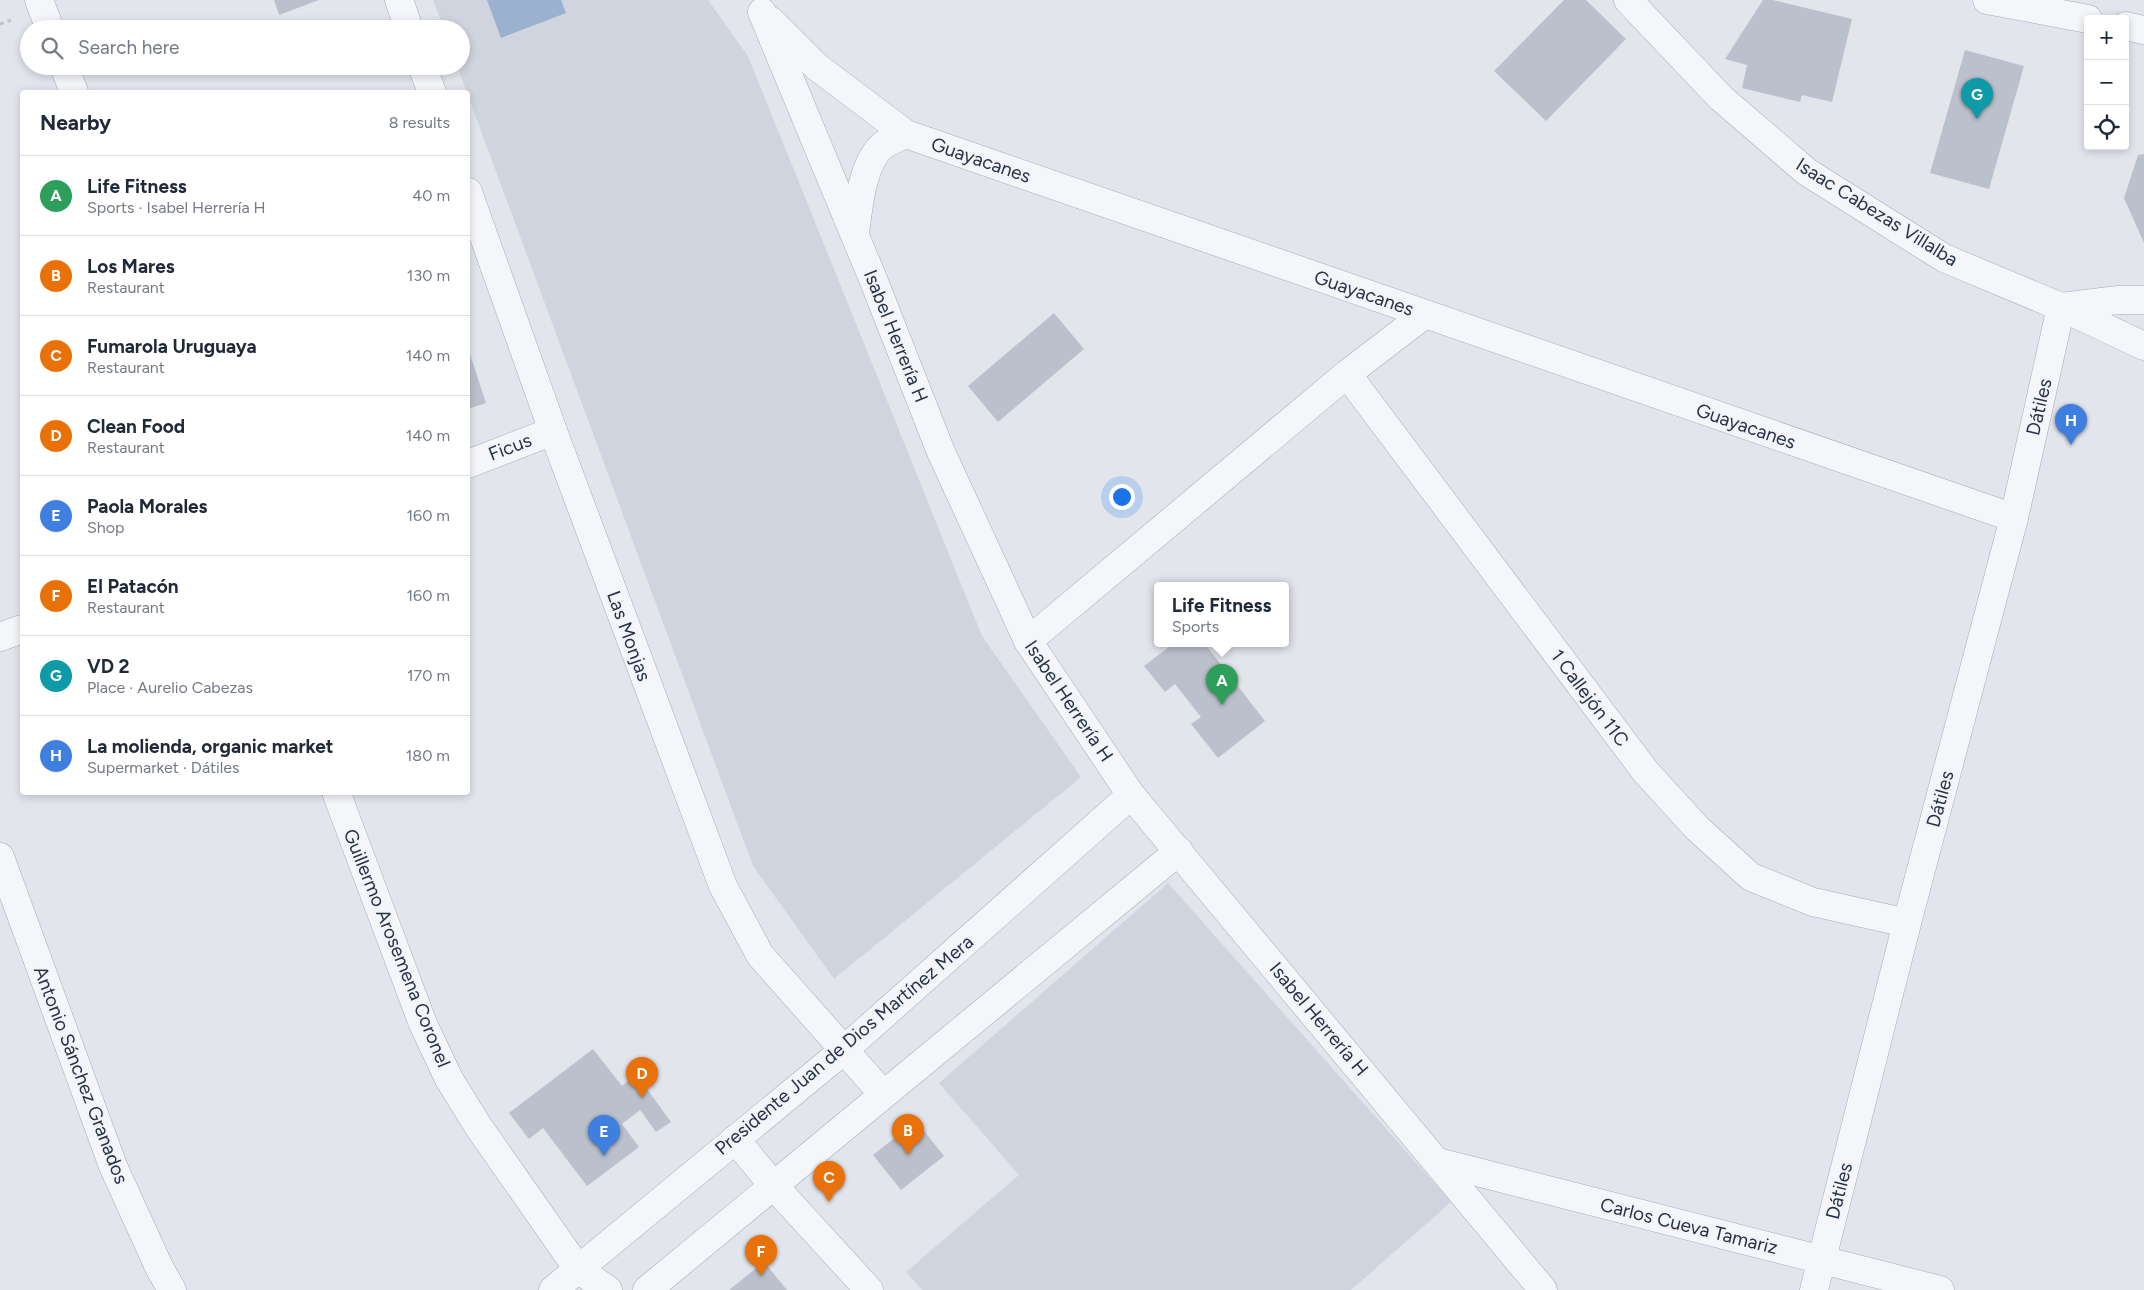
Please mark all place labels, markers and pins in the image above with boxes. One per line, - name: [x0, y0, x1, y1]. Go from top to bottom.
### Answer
- pin: G: [1961, 78, 1993, 119]
- pin: H: [2055, 404, 2087, 445]
- pin: A: [1206, 664, 1238, 705]
- pin: D: [626, 1057, 658, 1098]
- pin: B: [892, 1114, 924, 1155]
- pin: E: [588, 1115, 620, 1156]
- pin: C: [813, 1161, 845, 1202]
- pin: F: [745, 1235, 777, 1276]

